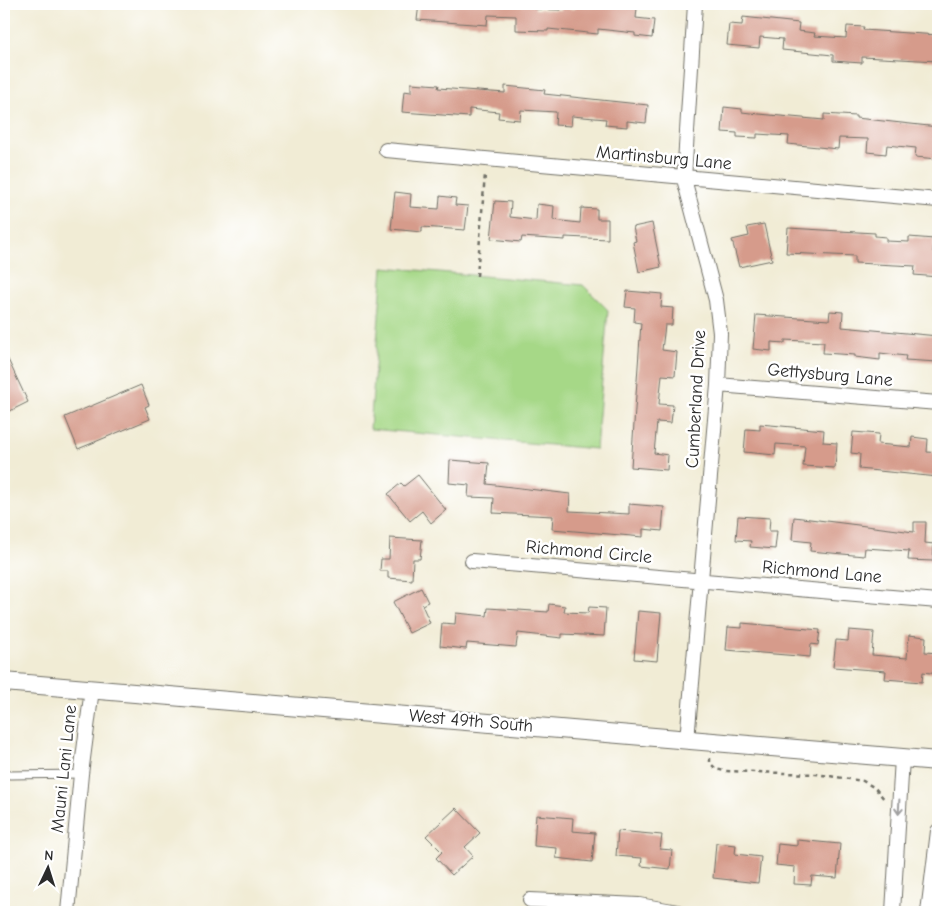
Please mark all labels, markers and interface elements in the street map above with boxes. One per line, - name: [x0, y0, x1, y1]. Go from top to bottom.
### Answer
- street label: Martinsburg Lane: [595, 142, 733, 174]
- street label: Cumberland Drive: [682, 329, 710, 469]
- street label: Gettysburg Lane: [766, 359, 894, 391]
- street label: Richmond Circle: [525, 536, 653, 568]
- street label: Richmond Lane: [761, 556, 883, 588]
- street label: Mauni Lani Lane: [47, 704, 81, 834]
- street label: West 49th South: [408, 705, 534, 737]
- one-way arrow: [895, 799, 904, 815]
- north arrow: [22, 844, 72, 894]
- text: N: [44, 847, 54, 864]

